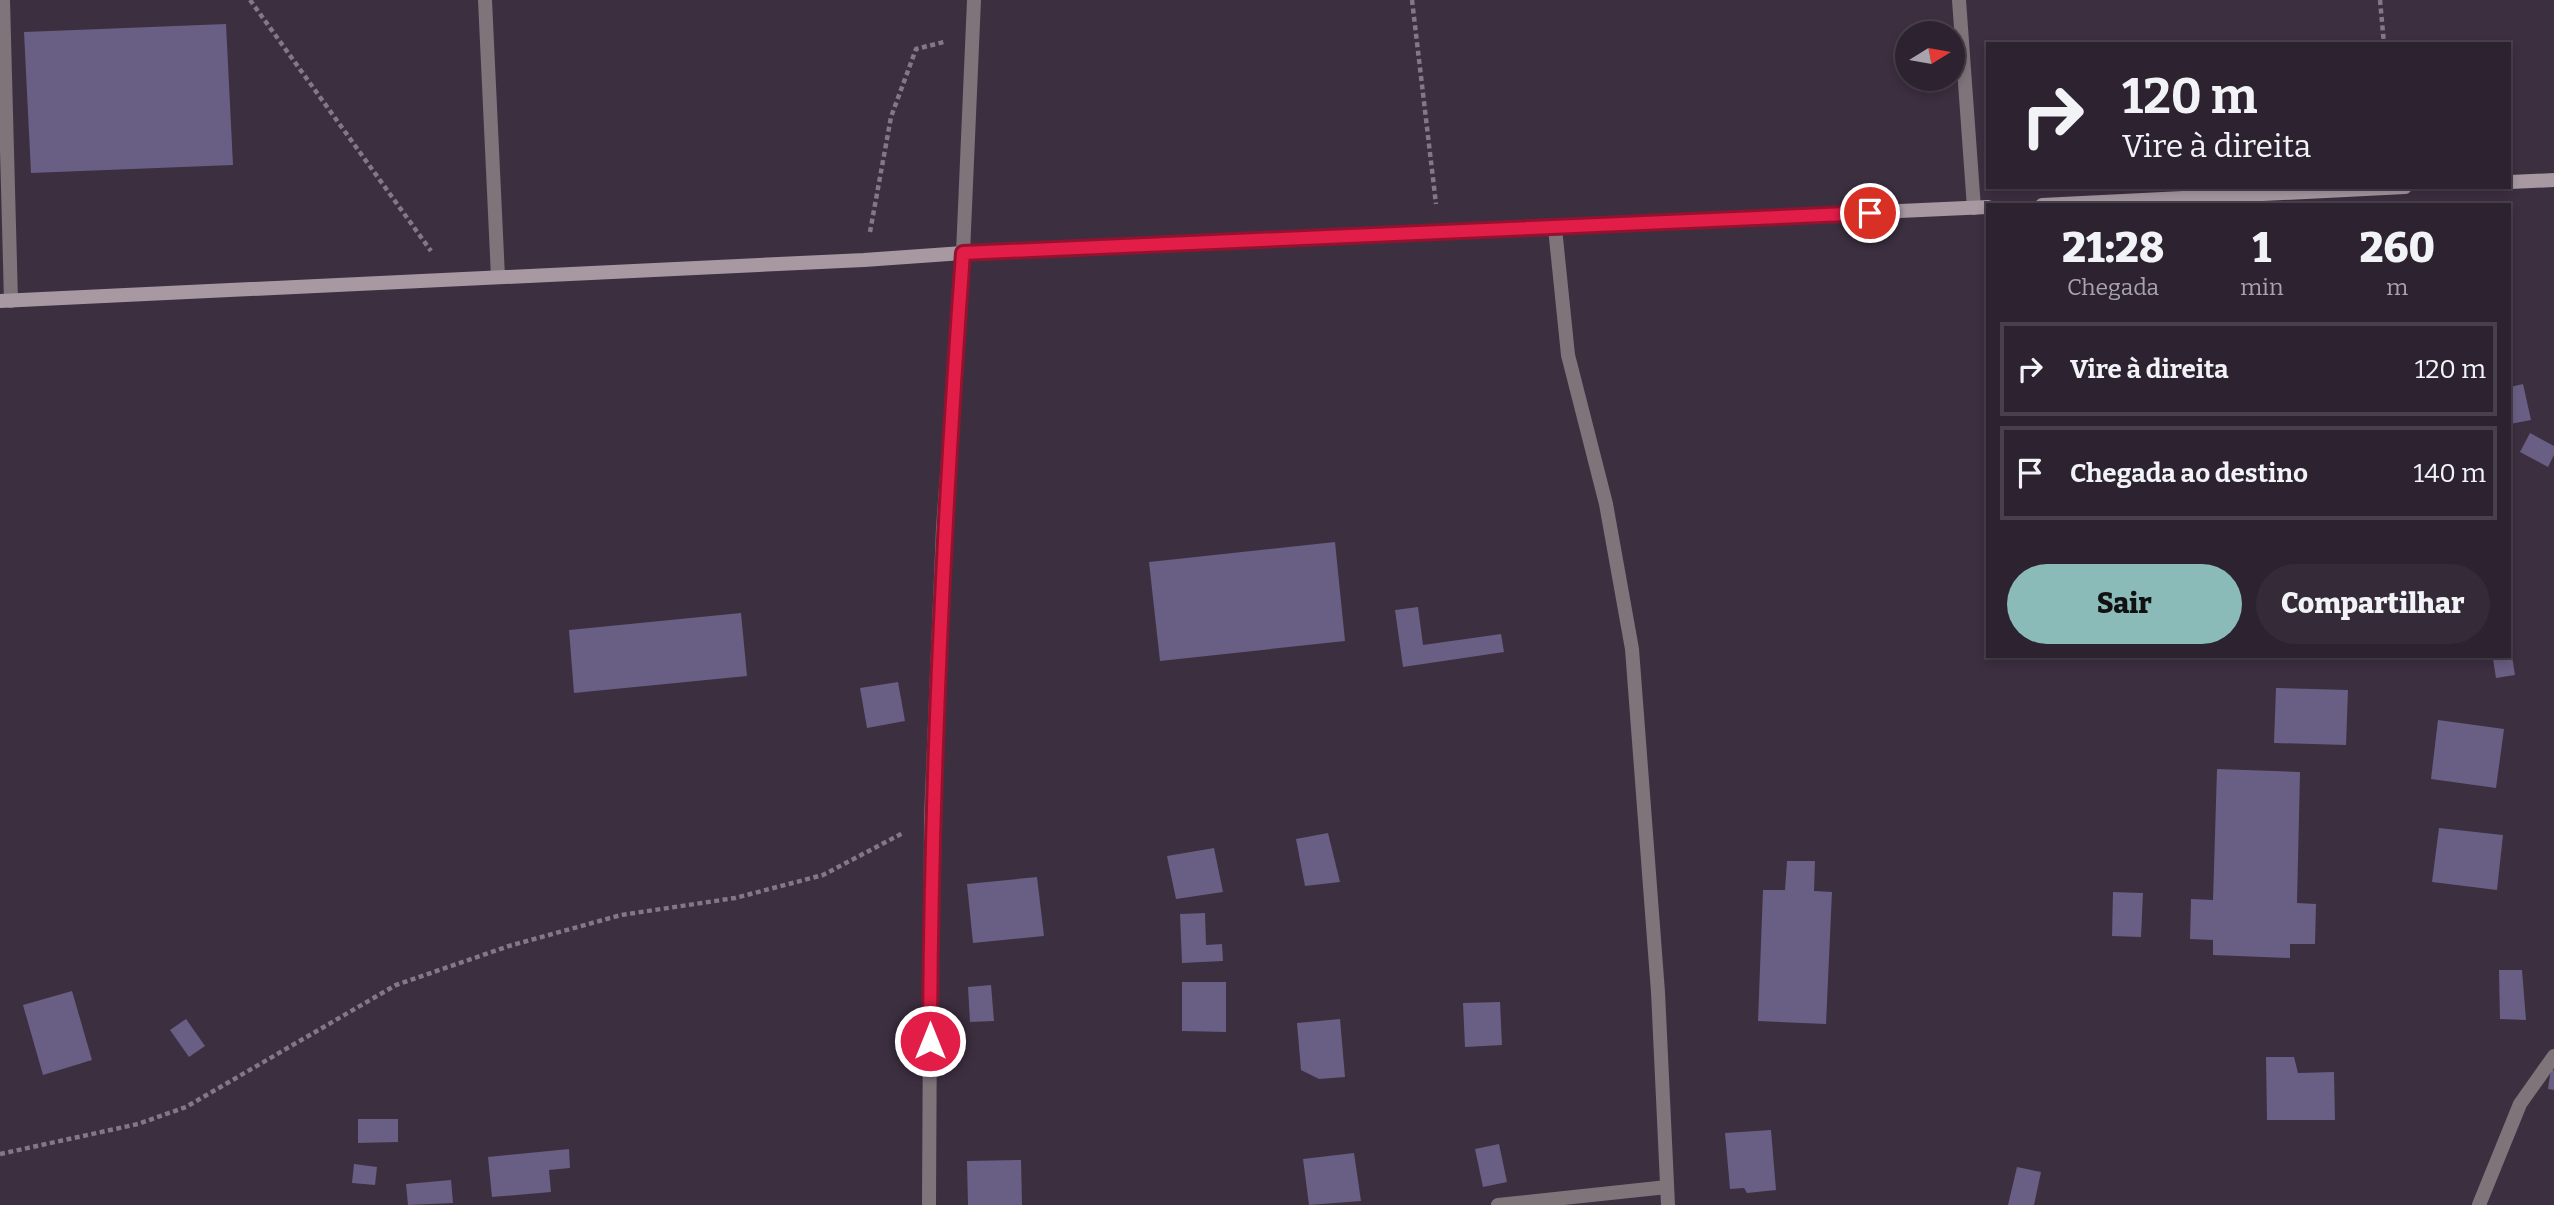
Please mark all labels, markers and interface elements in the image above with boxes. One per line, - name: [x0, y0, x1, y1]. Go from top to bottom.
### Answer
- north arrow: [1895, 21, 1965, 91]
- map controls: [1895, 21, 1965, 91]
- text: 120 m: [2122, 67, 2257, 126]
- icon: right: [2007, 70, 2098, 161]
- text: Vire à direita: [2122, 127, 2311, 165]
- pin: [1840, 183, 1900, 243]
- icon: arrive: [1851, 194, 1889, 232]
- text: 21:28: [2062, 223, 2164, 273]
- text: 1: [2253, 223, 2271, 273]
- text: 260: [2360, 223, 2435, 273]
- text: Chegada: [2067, 273, 2159, 301]
- text: min: [2240, 273, 2284, 301]
- text: m: [2386, 273, 2408, 301]
- icon: right: [2011, 350, 2049, 388]
- text: Vire à direita: [2070, 354, 2229, 385]
- text: 120 m: [2415, 354, 2486, 385]
- icon: arrive: [2011, 454, 2049, 492]
- text: Chegada ao destino: [2070, 458, 2308, 489]
- text: 140 m: [2414, 458, 2486, 489]
- button: Sair: [2007, 564, 2242, 644]
- button: Compartilhar: [2256, 564, 2490, 644]
- position arrow: [893, 1004, 967, 1078]

